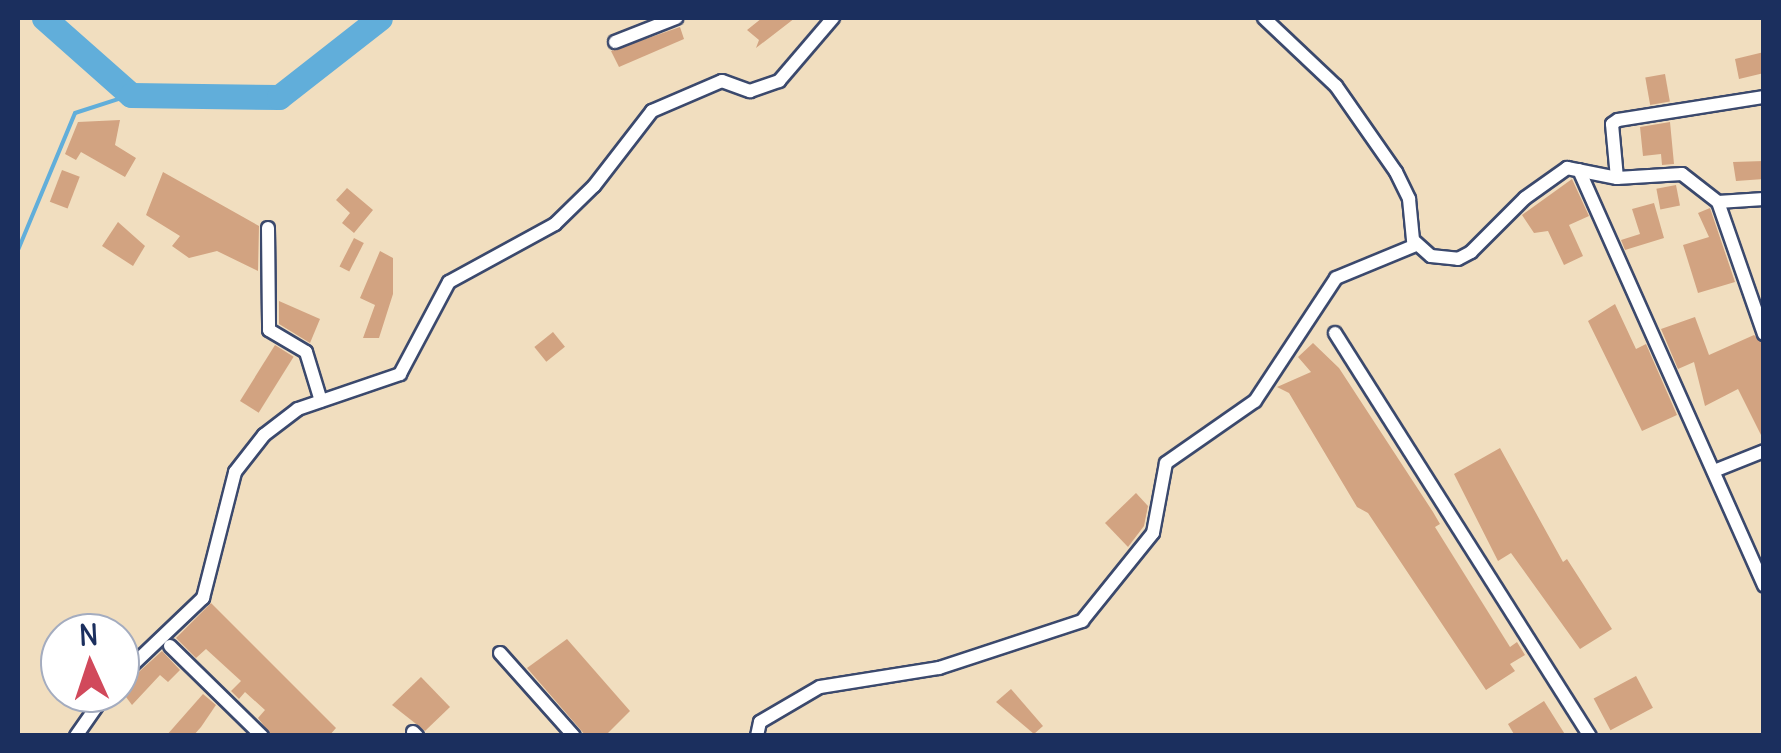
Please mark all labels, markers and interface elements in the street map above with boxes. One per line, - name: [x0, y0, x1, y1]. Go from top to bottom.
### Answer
- north arrow: [40, 613, 140, 713]
- text: N: [78, 617, 99, 654]

